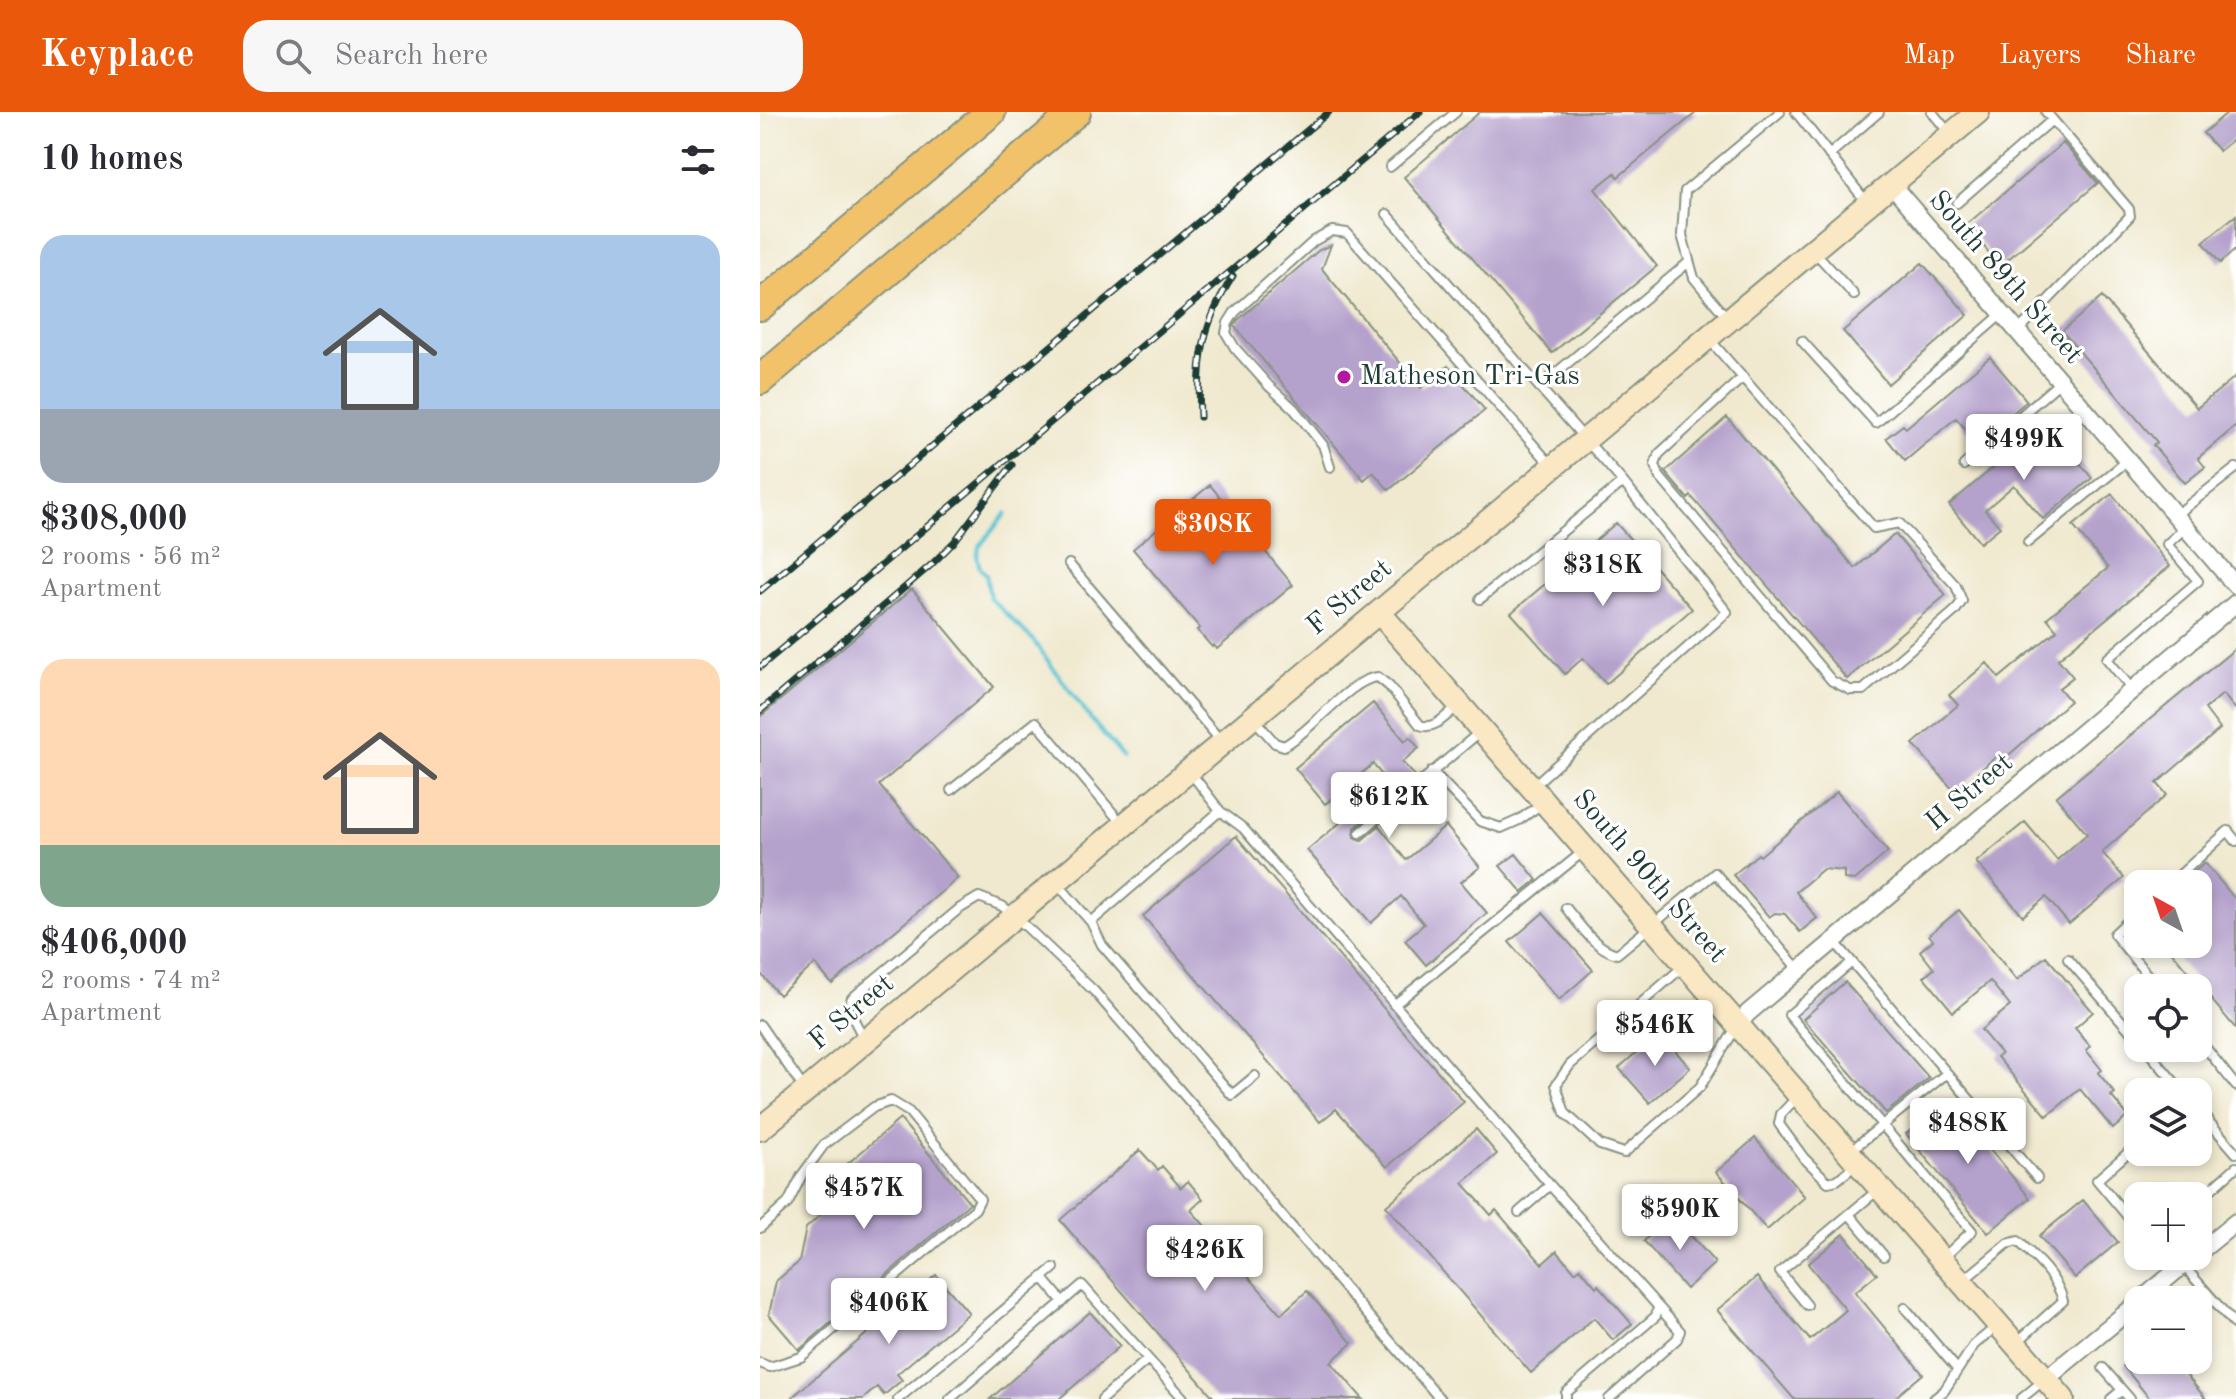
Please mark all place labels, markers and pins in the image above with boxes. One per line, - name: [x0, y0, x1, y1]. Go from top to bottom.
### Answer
- place label: Matheson Tri-Gas: [1360, 363, 1580, 391]
- marker: Matheson Tri-Gas: [1335, 368, 1353, 386]
- pin: $499K: [1968, 414, 2080, 482]
- pin: $308K: [1157, 499, 1269, 567]
- pin: $318K: [1547, 540, 1659, 608]
- pin: $612K: [1333, 772, 1445, 840]
- pin: $546K: [1599, 1000, 1711, 1068]
- pin: $488K: [1912, 1098, 2024, 1166]
- pin: $457K: [808, 1163, 920, 1231]
- pin: $590K: [1624, 1184, 1736, 1252]
- pin: $426K: [1149, 1225, 1261, 1293]
- pin: $406K: [833, 1278, 945, 1346]

